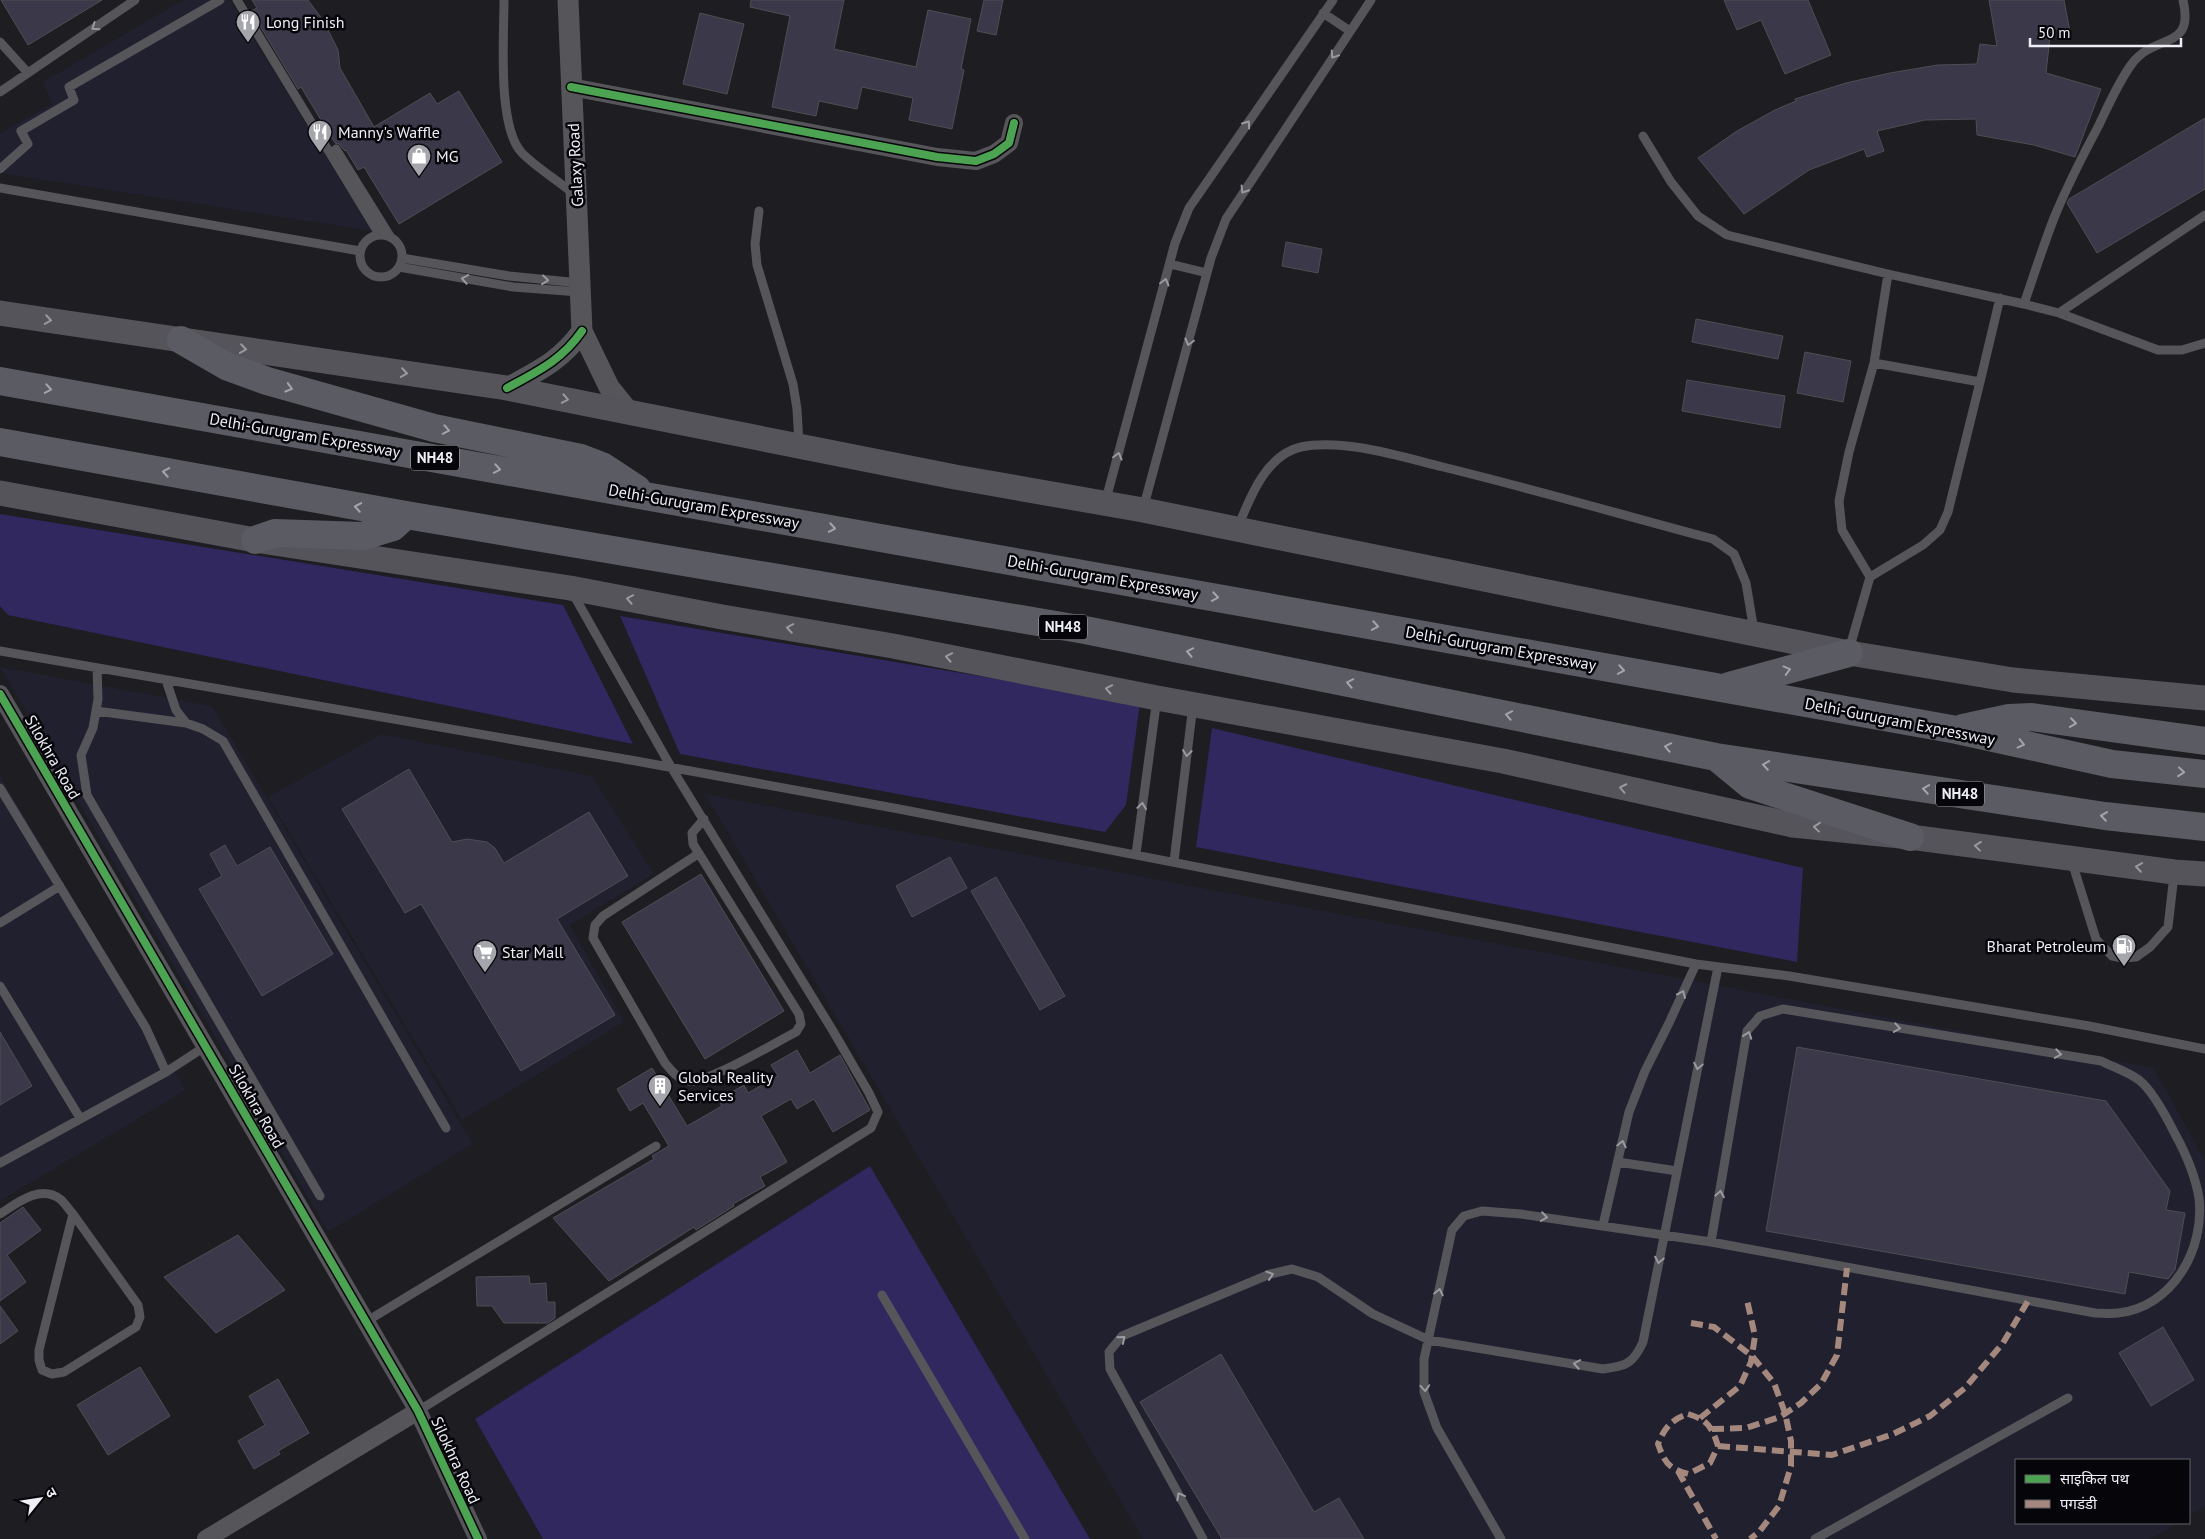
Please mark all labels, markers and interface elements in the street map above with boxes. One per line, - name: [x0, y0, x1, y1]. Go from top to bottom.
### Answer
- restaurant icon: Long Finish: [235, 9, 261, 43]
- place label: Long Finish: [266, 12, 345, 32]
- scale bar: [2030, 15, 2181, 47]
- one-way arrow: [91, 21, 101, 30]
- text: 50 m: [2038, 23, 2071, 42]
- one-way arrow: [1331, 49, 1340, 59]
- restaurant icon: Manny's Waffle: [307, 119, 333, 153]
- one-way arrow: [1241, 120, 1250, 130]
- place label: Manny's Waffle: [338, 122, 440, 142]
- street label: Galaxy Road: [563, 123, 587, 207]
- shop icon: MG: [406, 143, 432, 177]
- place label: MG: [436, 146, 458, 166]
- one-way arrow: [1241, 185, 1250, 194]
- one-way arrow: [460, 274, 469, 284]
- one-way arrow: [541, 274, 549, 285]
- one-way arrow: [1159, 279, 1169, 287]
- one-way arrow: [45, 314, 53, 325]
- one-way arrow: [1184, 337, 1194, 346]
- one-way arrow: [239, 344, 248, 354]
- one-way arrow: [400, 367, 409, 377]
- one-way arrow: [284, 382, 293, 392]
- one-way arrow: [44, 384, 52, 394]
- one-way arrow: [560, 393, 569, 404]
- street label: Delhi-Gurugram Expressway: [208, 408, 403, 462]
- one-way arrow: [441, 425, 450, 435]
- road number: NH48: [411, 446, 459, 470]
- one-way arrow: [1112, 452, 1122, 461]
- one-way arrow: [493, 463, 502, 473]
- one-way arrow: [162, 468, 171, 478]
- street label: Delhi-Gurugram Expressway: [607, 479, 802, 533]
- one-way arrow: [354, 502, 362, 512]
- one-way arrow: [827, 523, 836, 533]
- street label: Delhi-Gurugram Expressway: [1006, 550, 1201, 604]
- one-way arrow: [1211, 592, 1220, 602]
- one-way arrow: [625, 594, 634, 605]
- road number: NH48: [1039, 614, 1087, 640]
- one-way arrow: [1371, 620, 1380, 630]
- street label: Delhi-Gurugram Expressway: [1404, 621, 1599, 675]
- one-way arrow: [785, 624, 794, 634]
- one-way arrow: [1186, 647, 1195, 657]
- one-way arrow: [945, 652, 954, 663]
- one-way arrow: [1617, 664, 1626, 674]
- one-way arrow: [1782, 666, 1790, 676]
- one-way arrow: [1345, 679, 1354, 689]
- one-way arrow: [1104, 684, 1113, 694]
- street label: Delhi-Gurugram Expressway: [1803, 693, 1997, 749]
- street label: Silokhra Road: [21, 711, 85, 803]
- one-way arrow: [1505, 711, 1513, 721]
- one-way arrow: [2070, 717, 2078, 728]
- one-way arrow: [2017, 738, 2026, 749]
- one-way arrow: [1664, 743, 1673, 753]
- one-way arrow: [1182, 750, 1193, 758]
- one-way arrow: [1761, 760, 1770, 770]
- one-way arrow: [2177, 766, 2185, 777]
- road number: NH48: [1936, 782, 1984, 806]
- one-way arrow: [1619, 783, 1628, 793]
- one-way arrow: [1922, 784, 1930, 795]
- one-way arrow: [1136, 802, 1147, 810]
- one-way arrow: [2100, 811, 2109, 821]
- one-way arrow: [1812, 822, 1820, 833]
- one-way arrow: [1974, 841, 1982, 852]
- one-way arrow: [2135, 862, 2143, 873]
- fuel station icon: Bharat Petroleum: [2111, 933, 2137, 967]
- place label: Bharat Petroleum: [1987, 936, 2106, 956]
- supermarket icon: Star Mall: [472, 939, 498, 973]
- place label: Star Mall: [502, 942, 564, 962]
- one-way arrow: [1676, 990, 1687, 999]
- one-way arrow: [1893, 1022, 1902, 1032]
- one-way arrow: [1742, 1031, 1752, 1039]
- one-way arrow: [2053, 1048, 2062, 1058]
- street label: Silokhra Road: [225, 1060, 289, 1152]
- one-way arrow: [1693, 1062, 1704, 1071]
- place label: Global Reality Services: [678, 1067, 774, 1105]
- building icon: Global Reality Services: [647, 1073, 673, 1107]
- one-way arrow: [1616, 1139, 1627, 1148]
- one-way arrow: [1714, 1190, 1724, 1198]
- one-way arrow: [1540, 1211, 1548, 1222]
- one-way arrow: [1654, 1255, 1664, 1264]
- one-way arrow: [1266, 1271, 1274, 1281]
- one-way arrow: [1434, 1287, 1444, 1296]
- one-way arrow: [1116, 1337, 1125, 1345]
- one-way arrow: [1573, 1360, 1581, 1370]
- one-way arrow: [1419, 1384, 1430, 1392]
- street label: Silokhra Road: [427, 1413, 485, 1507]
- legend: [2015, 1459, 2190, 1524]
- text: साइकिल पथ: [2060, 1469, 2129, 1488]
- north arrow: [15, 1474, 65, 1524]
- text: उ: [41, 1484, 62, 1501]
- one-way arrow: [1176, 1493, 1186, 1502]
- text: पगडंडी: [2060, 1494, 2098, 1513]

